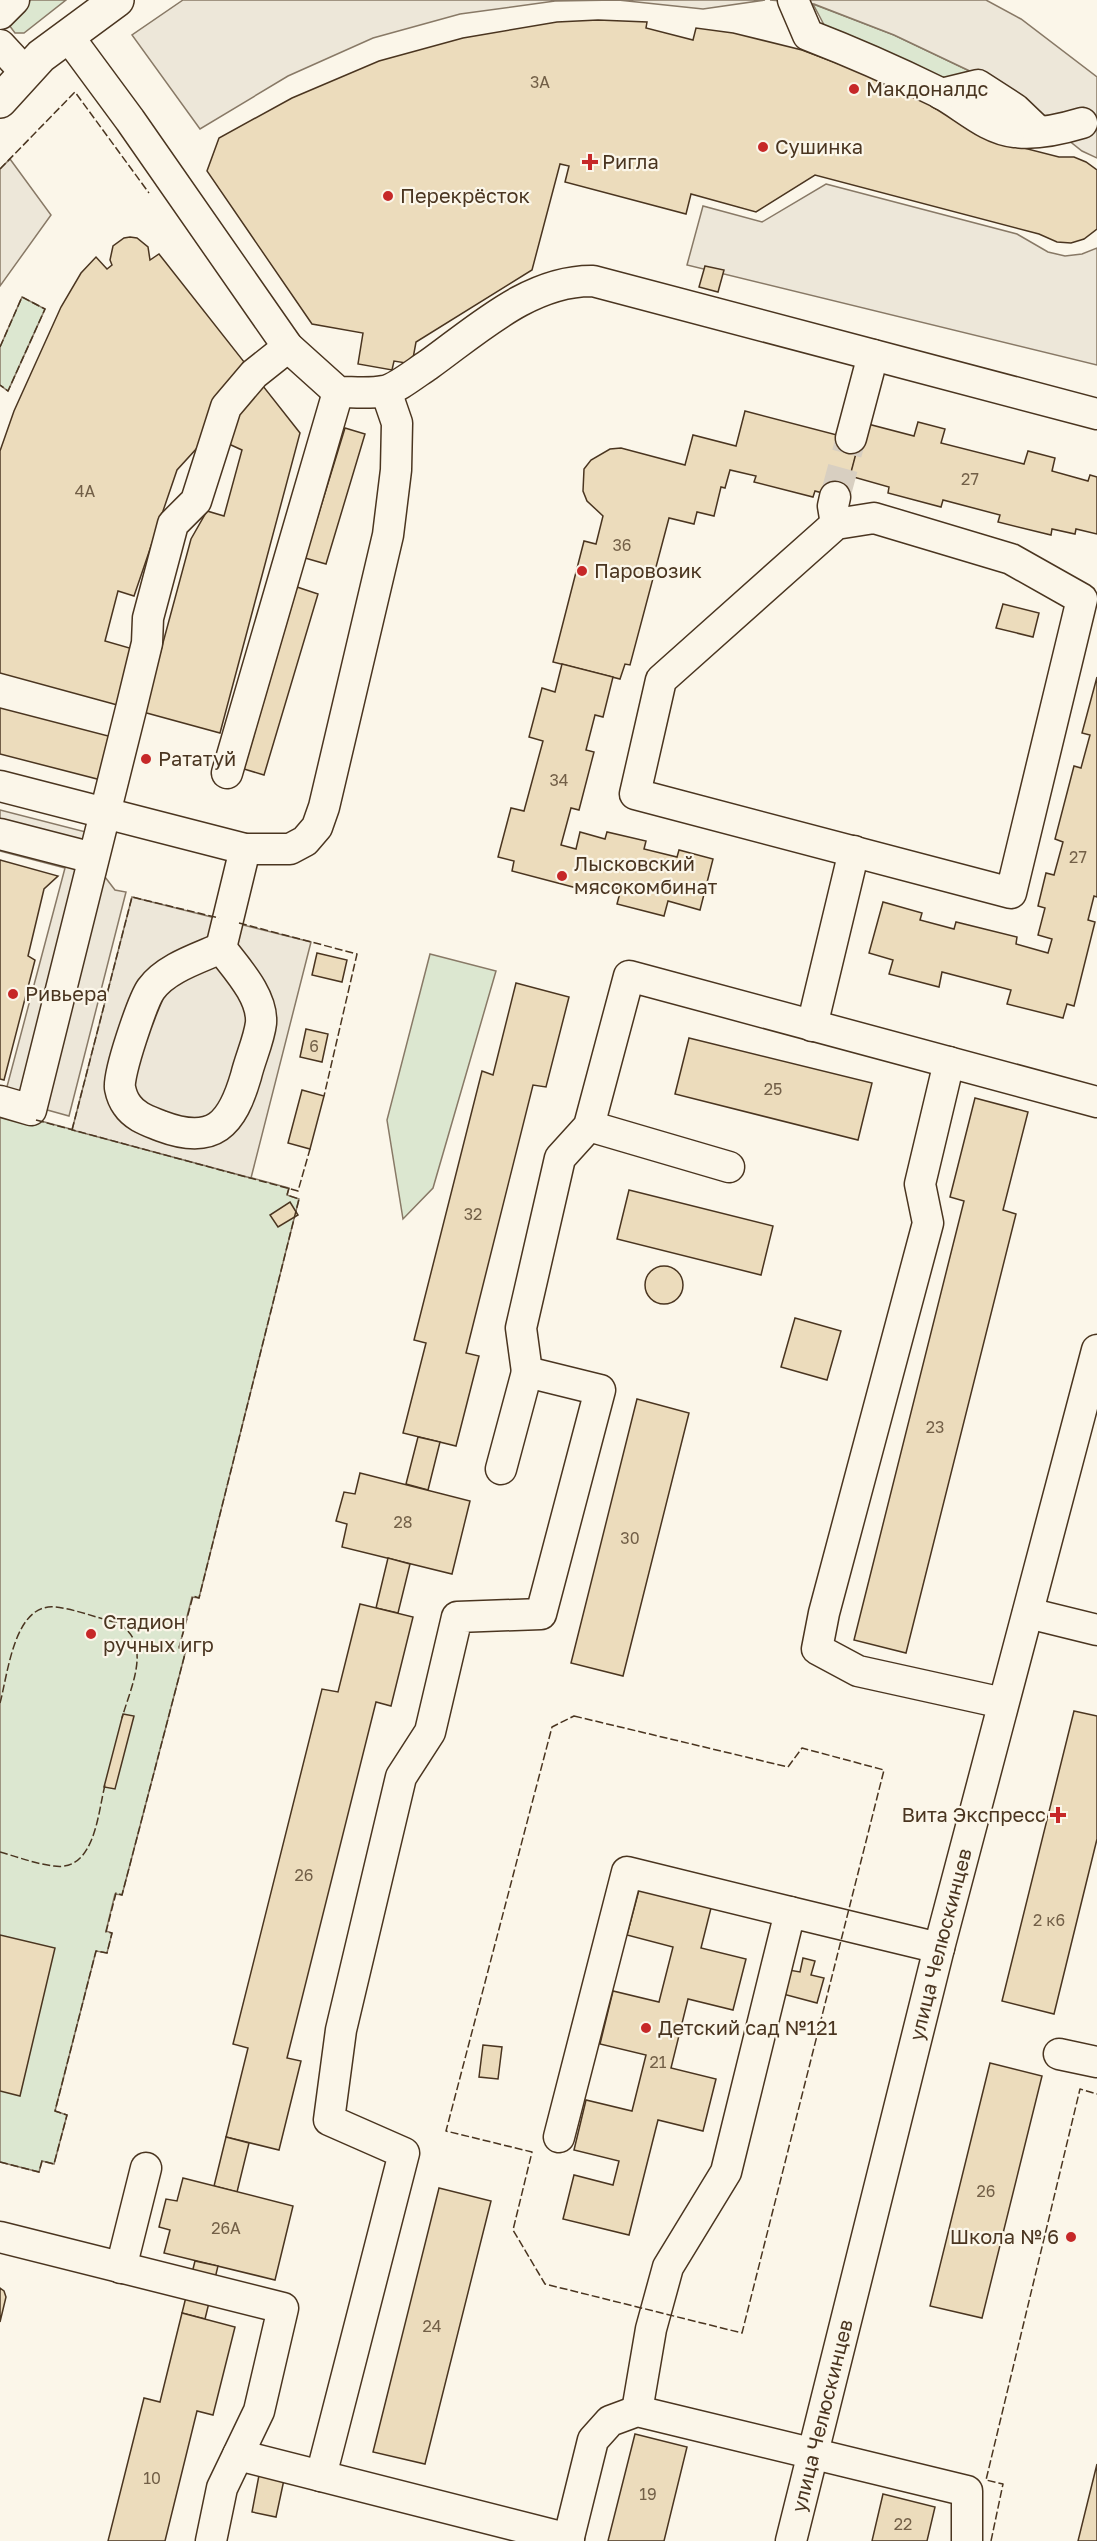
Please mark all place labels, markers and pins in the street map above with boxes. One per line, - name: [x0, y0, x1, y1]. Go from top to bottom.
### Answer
- place label: Макдоналдс: [866, 76, 989, 100]
- marker: Макдоналдс: [847, 82, 861, 96]
- place label: Сушинка: [775, 134, 863, 158]
- marker: Сушинка: [756, 140, 770, 154]
- place label: Ригла: [602, 149, 659, 173]
- marker: Ригла: [583, 155, 597, 169]
- place label: Перекрёсток: [400, 183, 530, 207]
- marker: Перекрёсток: [381, 189, 395, 203]
- place label: Паровозик: [594, 558, 702, 582]
- marker: Паровозик: [575, 564, 589, 578]
- place label: Рататуй: [158, 746, 236, 770]
- marker: Рататуй: [139, 752, 153, 766]
- place label: Лысковский мясокомбинат: [574, 851, 718, 898]
- marker: Лысковский мясокомбинат: [555, 869, 569, 883]
- place label: Ривьера: [25, 981, 108, 1005]
- marker: Ривьера: [6, 987, 20, 1001]
- place label: Стадион ручных игр: [103, 1609, 214, 1656]
- marker: Стадион ручных игр: [84, 1627, 98, 1641]
- place label: Вита Экспресс: [901, 1802, 1046, 1826]
- marker: Вита Экспресс: [1051, 1808, 1065, 1822]
- place label: Детский сад №121: [658, 2015, 838, 2039]
- marker: Детский сад №121: [639, 2021, 653, 2035]
- place label: Школа № 6: [950, 2224, 1059, 2248]
- marker: Школа № 6: [1064, 2230, 1078, 2244]

